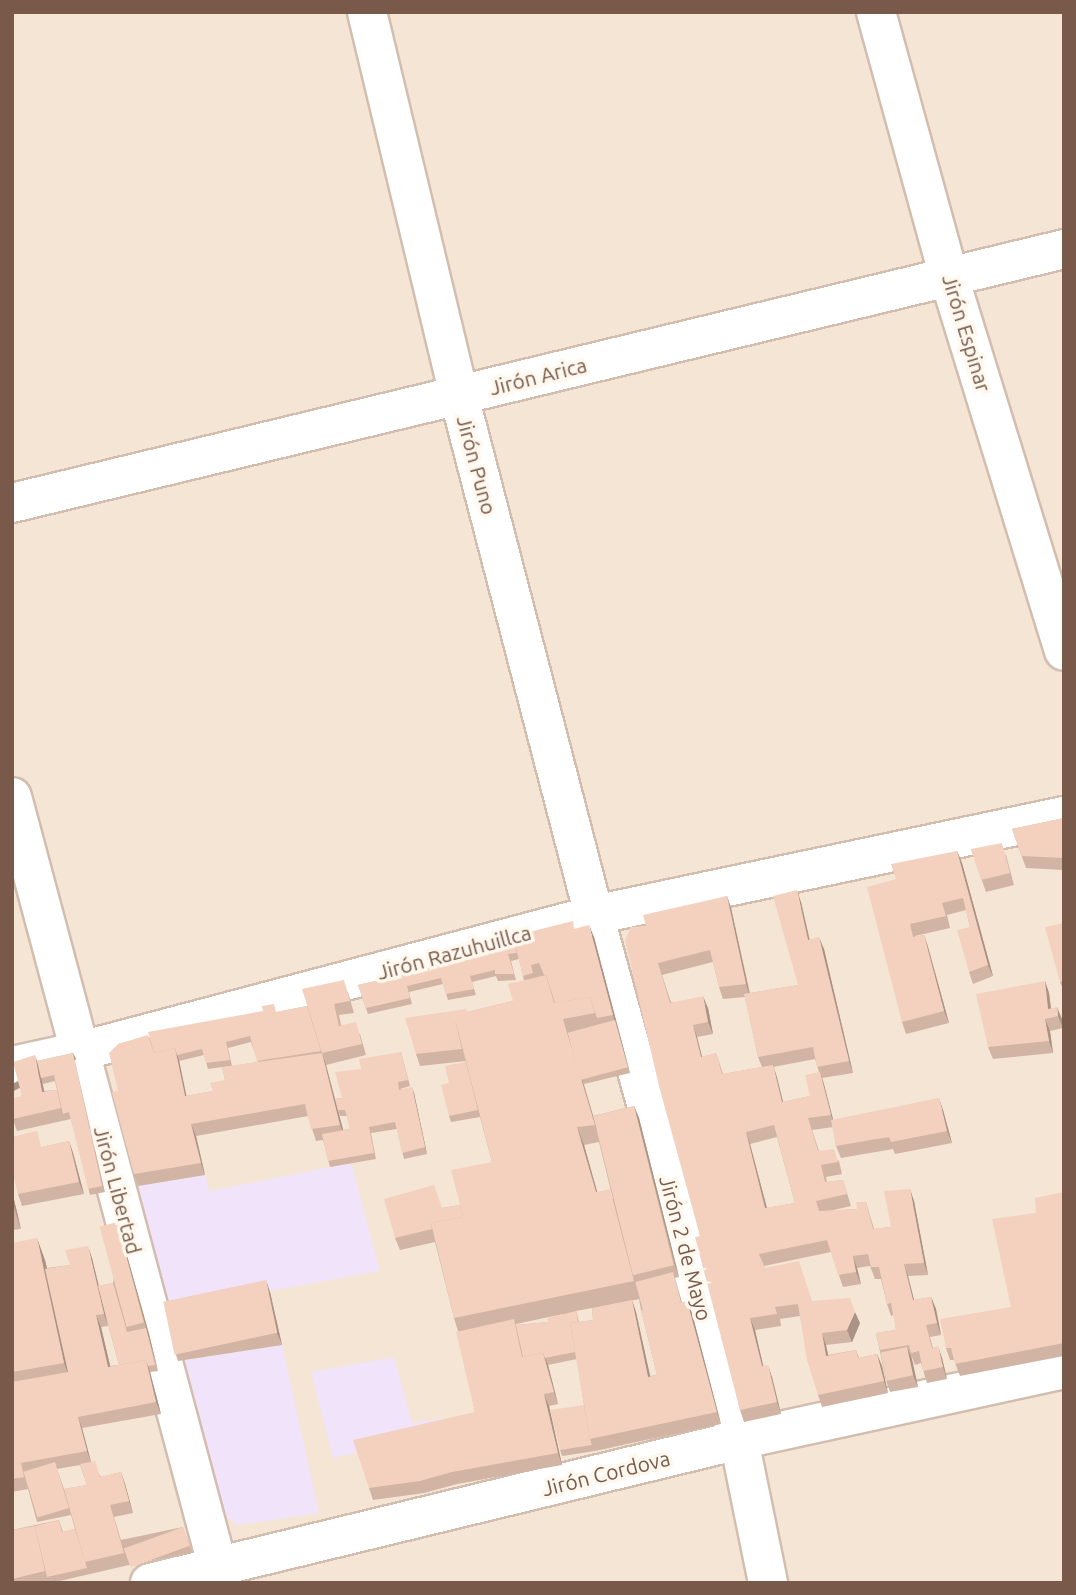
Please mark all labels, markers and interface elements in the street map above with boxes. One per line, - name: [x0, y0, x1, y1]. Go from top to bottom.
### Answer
- street label: Jirón Espinar: [937, 271, 997, 395]
- street label: Jirón Arica: [487, 352, 589, 400]
- street label: Jirón Puno: [452, 413, 502, 517]
- street label: Jirón Razuhuillca: [374, 919, 534, 985]
- street label: Jirón Libertad: [89, 1123, 147, 1257]
- street label: Jirón 2 de Mayo: [655, 1173, 717, 1323]
- street label: Jirón Cordova: [539, 1445, 673, 1501]

